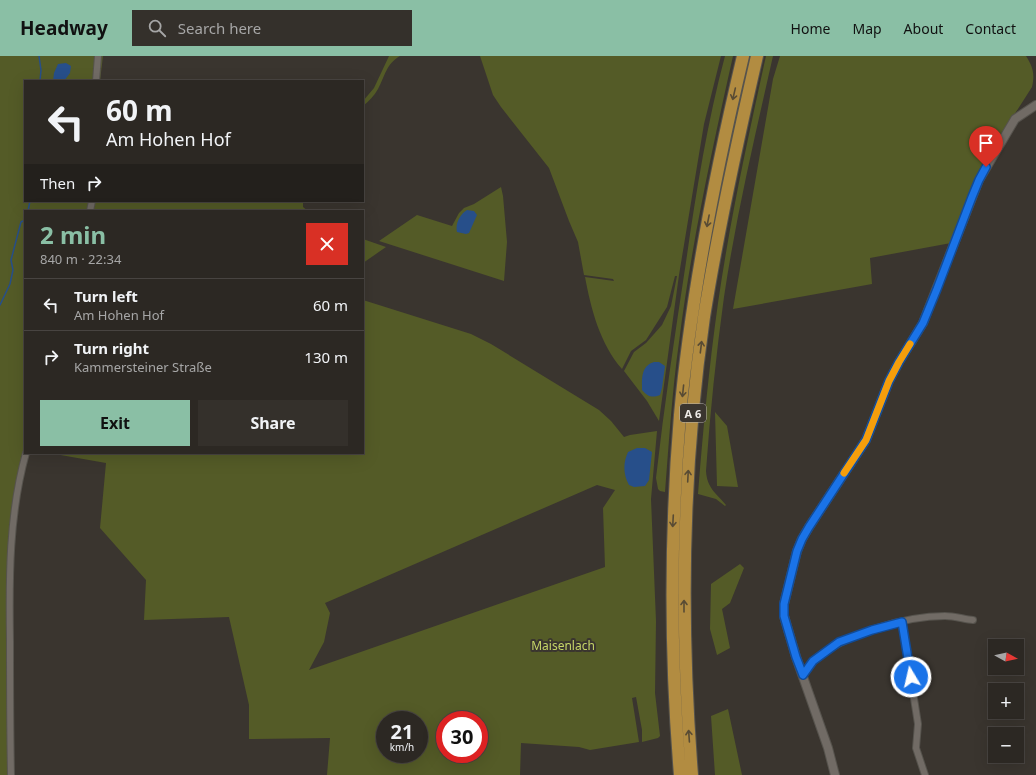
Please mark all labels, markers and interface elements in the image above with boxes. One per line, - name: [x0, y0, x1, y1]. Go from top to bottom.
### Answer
- search box: [132, 10, 412, 46]
- text: Headway: [20, 15, 108, 41]
- icon: search: [146, 17, 168, 39]
- text: Search here: [178, 18, 261, 38]
- text: Home: [791, 19, 830, 38]
- text: Map: [852, 19, 882, 38]
- text: About: [904, 19, 943, 38]
- text: Contact: [965, 19, 1016, 38]
- one-way arrow: [730, 87, 737, 100]
- text: 60 m: [106, 91, 173, 129]
- icon: left: [40, 96, 92, 148]
- pin: [969, 126, 1003, 167]
- text: Am Hohen Hof: [106, 127, 231, 151]
- icon: arrive: [975, 132, 997, 154]
- icon: right: [83, 172, 105, 194]
- text: Then: [40, 173, 75, 193]
- one-way arrow: [703, 214, 711, 227]
- text: 2 min: [40, 218, 106, 251]
- button: close: [306, 223, 348, 265]
- text: 840 m · 22:34: [40, 250, 121, 268]
- text: Turn left: [74, 286, 138, 306]
- icon: left: [40, 294, 62, 316]
- text: 60 m: [313, 295, 348, 315]
- text: Am Hohen Hof: [74, 306, 164, 324]
- text: Turn right: [74, 338, 149, 358]
- one-way arrow: [697, 341, 704, 354]
- icon: right: [40, 346, 62, 368]
- text: 130 m: [304, 347, 348, 367]
- text: Kammersteiner Straße: [74, 358, 212, 376]
- one-way arrow: [679, 384, 687, 397]
- button: Exit: [40, 400, 190, 446]
- button: Share: [198, 400, 348, 446]
- road number: A 6: [680, 404, 706, 422]
- one-way arrow: [685, 470, 692, 483]
- one-way arrow: [670, 514, 677, 527]
- one-way arrow: [680, 600, 688, 613]
- park label: Maisenlach: [531, 637, 595, 654]
- north arrow: [988, 639, 1024, 675]
- map controls: [988, 639, 1024, 763]
- position arrow: [890, 656, 932, 698]
- button: +: [988, 683, 1024, 719]
- speed limit sign: 30: [436, 711, 488, 763]
- text: 21: [391, 718, 413, 745]
- button: −: [988, 727, 1024, 763]
- one-way arrow: [685, 730, 692, 743]
- text: km/h: [390, 740, 414, 754]

